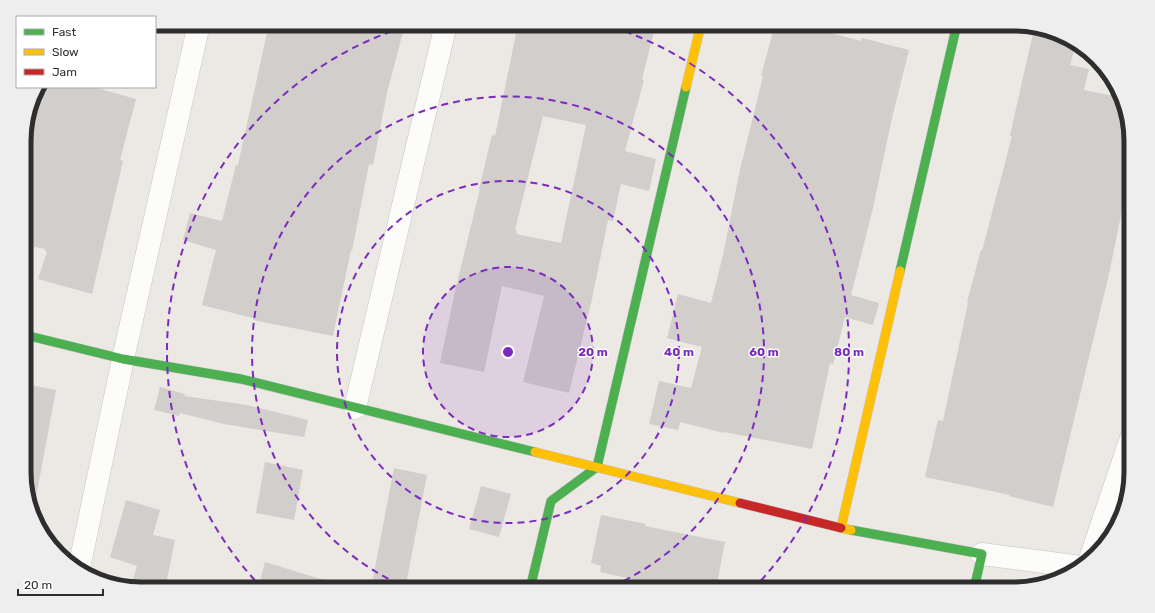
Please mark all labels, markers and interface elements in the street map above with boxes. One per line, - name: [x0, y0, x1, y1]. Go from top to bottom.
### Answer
- legend: [16, 16, 156, 88]
- text: Fast: [52, 25, 76, 39]
- text: Slow: [52, 45, 79, 59]
- text: Jam: [52, 65, 77, 79]
- centre of rings: [501, 345, 515, 359]
- text: 20 m: [578, 345, 608, 359]
- text: 40 m: [664, 345, 694, 359]
- text: 60 m: [749, 345, 779, 359]
- text: 80 m: [834, 345, 864, 359]
- scale bar: [18, 571, 103, 597]
- text: 20 m: [24, 578, 52, 592]

